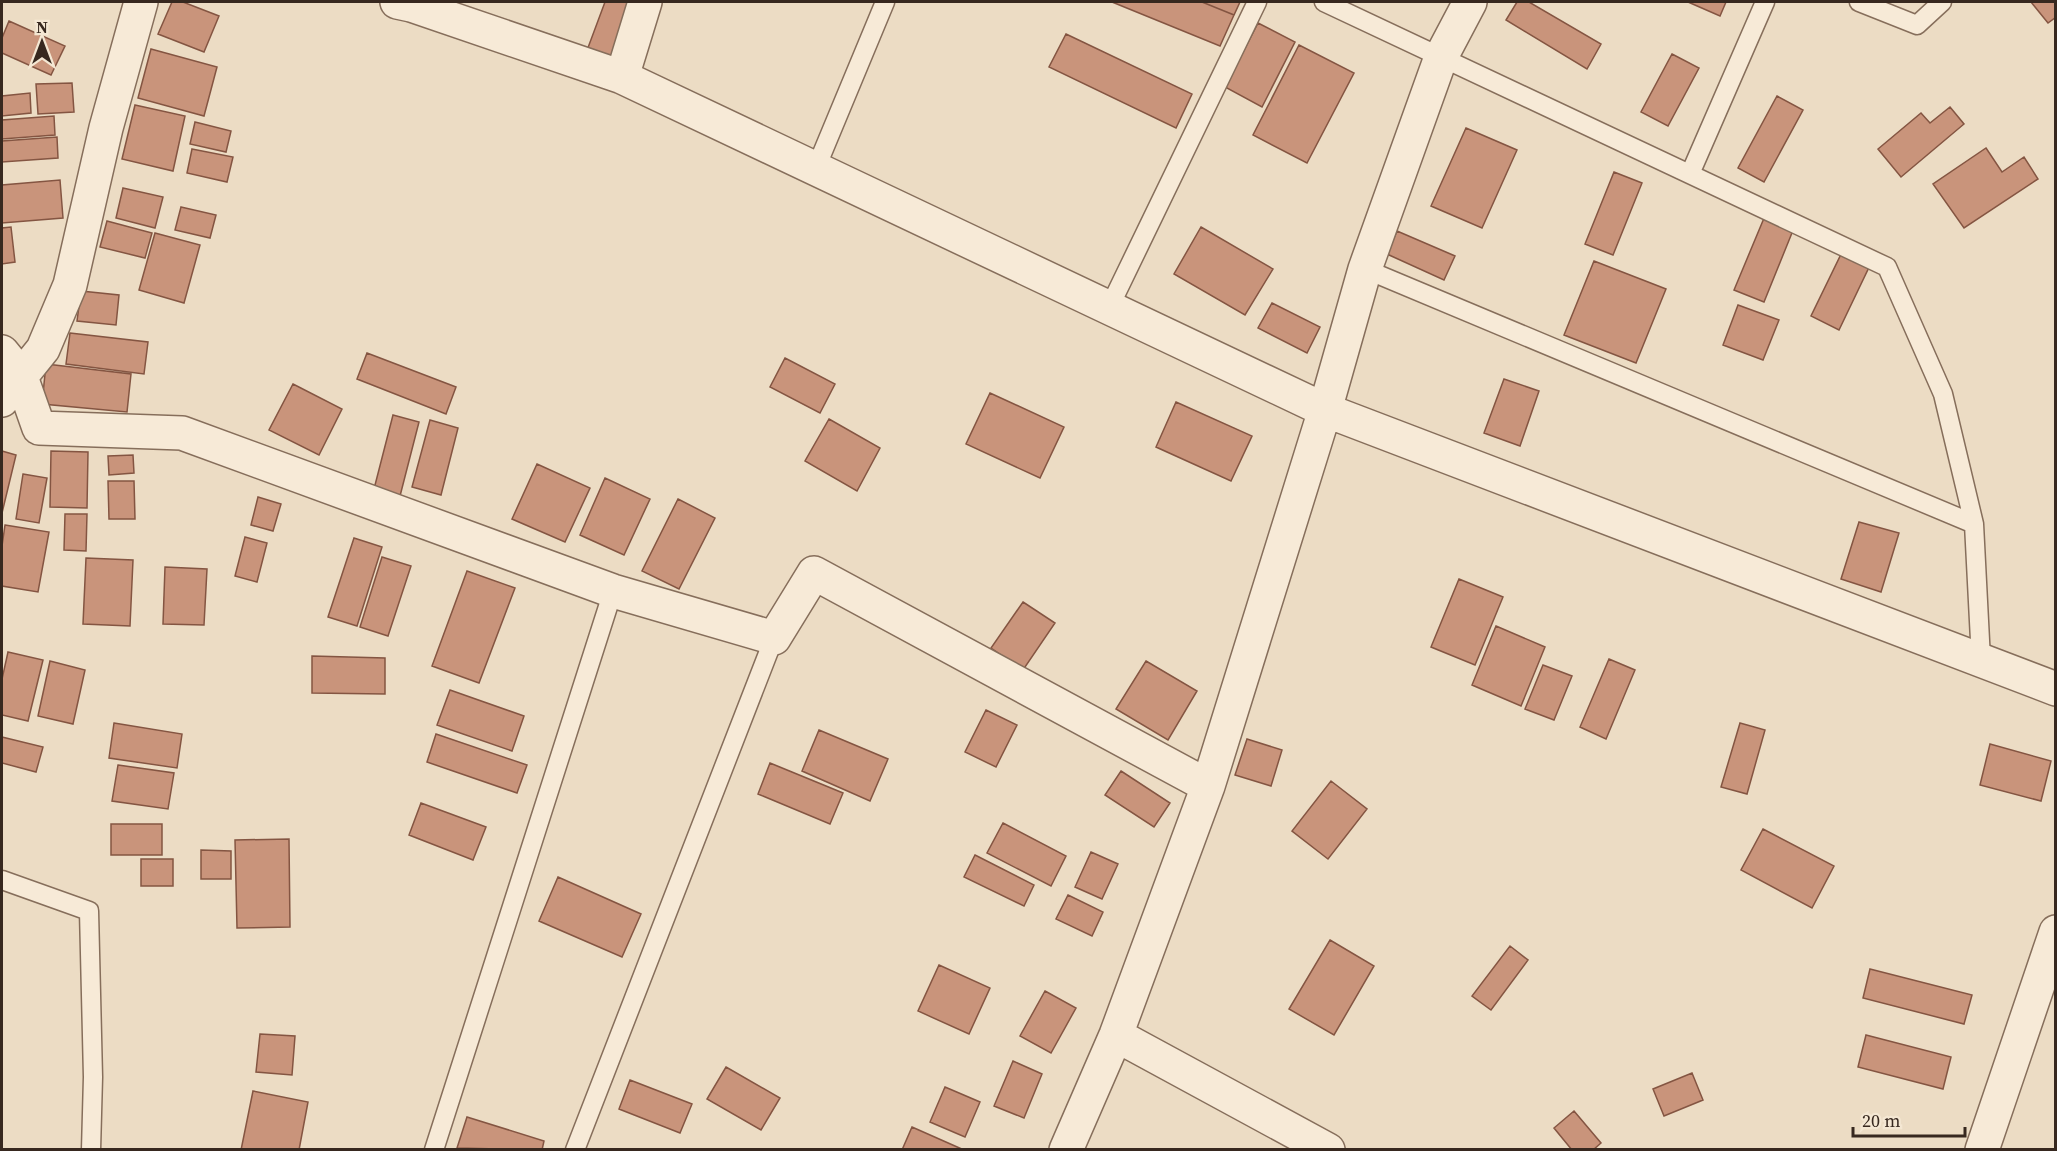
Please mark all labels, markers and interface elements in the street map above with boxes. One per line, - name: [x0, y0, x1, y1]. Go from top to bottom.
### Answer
- north arrow: [12, 12, 72, 72]
- text: N: [36, 16, 48, 38]
- scale bar: [1853, 1100, 1966, 1138]
- text: 20 m: [1862, 1108, 1900, 1133]

